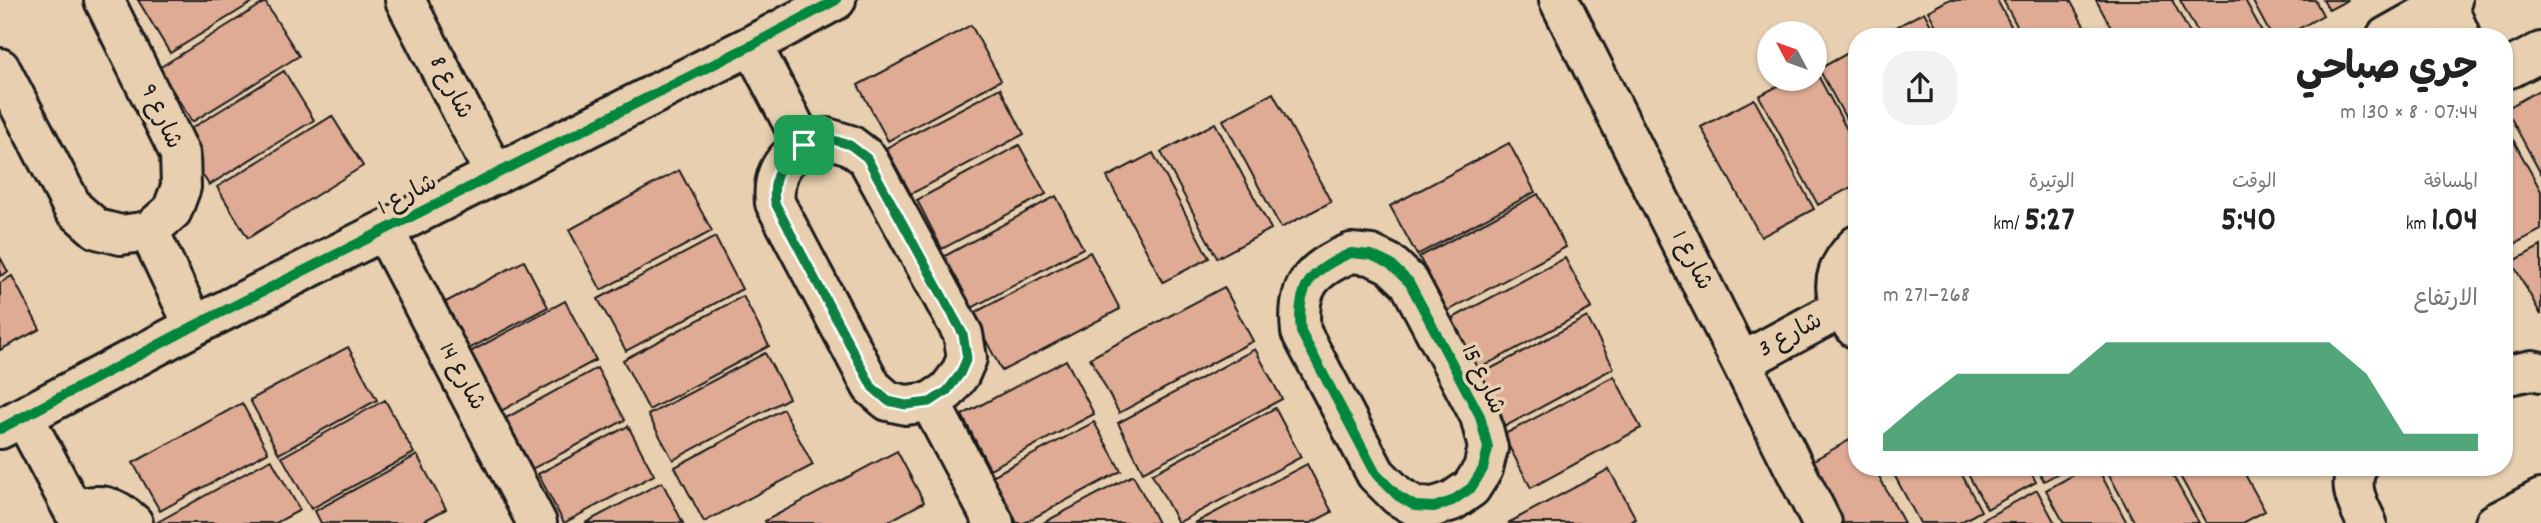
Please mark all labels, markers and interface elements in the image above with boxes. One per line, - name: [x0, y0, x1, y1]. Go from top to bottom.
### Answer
- north arrow: [1757, 21, 1827, 91]
- map controls: [1757, 21, 1827, 91]
- text: جري صباحي: [2296, 43, 2478, 98]
- street label: شارع 8: [420, 50, 480, 126]
- button: share: [1883, 51, 1957, 125]
- street label: شارع 9: [130, 79, 190, 155]
- text: 07:44 · 8 × 130 m: [2340, 97, 2478, 130]
- pin: [774, 115, 834, 175]
- icon: arrive: [785, 126, 823, 164]
- street label: شارع 1: [372, 167, 444, 225]
- text: الوتيرة: [2029, 170, 2075, 197]
- text: الوقت: [2232, 170, 2276, 197]
- text: المسافة: [2424, 170, 2478, 197]
- text: 5:27: [2024, 197, 2075, 247]
- text: 5:40: [2221, 197, 2276, 247]
- text: 1.04: [2431, 197, 2478, 247]
- text: /km: [1993, 212, 2024, 239]
- text: km: [2406, 212, 2431, 239]
- street label: شارع 1: [1662, 225, 1720, 297]
- text: 268–271 m: [1883, 280, 1970, 313]
- text: الارتفاع: [2414, 284, 2478, 317]
- street label: شارع 3: [1753, 305, 1829, 367]
- street label: شارع 14: [429, 337, 493, 417]
- street label: شارع 15: [1451, 339, 1513, 421]

